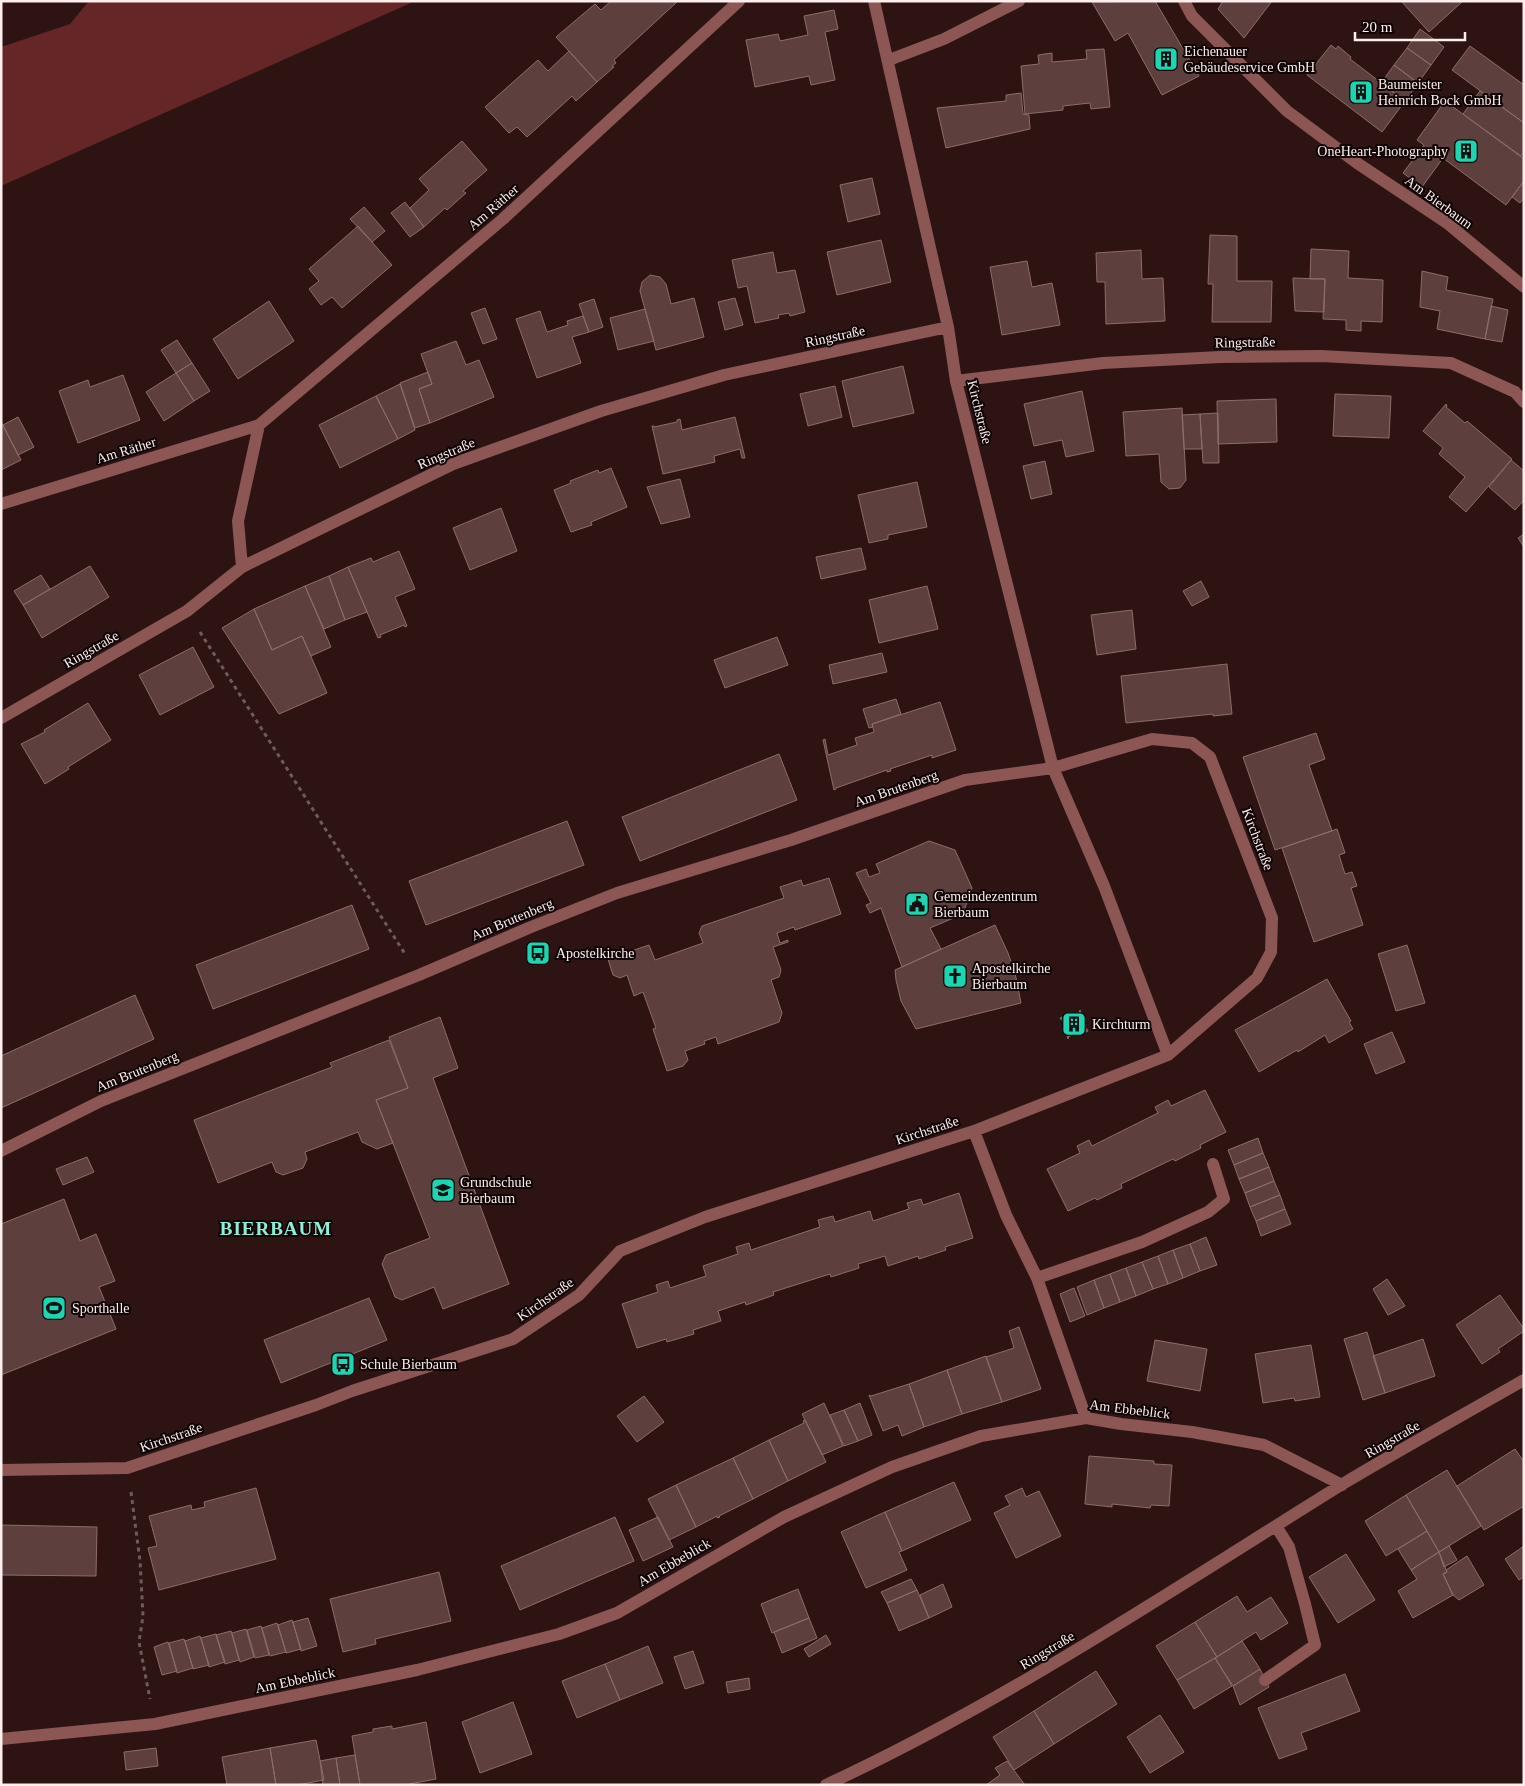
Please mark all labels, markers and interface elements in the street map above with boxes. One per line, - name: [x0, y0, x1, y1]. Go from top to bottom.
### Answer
- scale bar: [1355, 10, 1465, 42]
- text: 20 m: [1362, 19, 1393, 35]
- place label: Eichenauer Gebäudeservice GmbH: [1184, 44, 1315, 75]
- building icon: Eichenauer Gebäudeservice GmbH: [1153, 46, 1179, 72]
- place label: Baumeister Heinrich Bock GmbH: [1378, 77, 1502, 108]
- building icon: Baumeister Heinrich Bock GmbH: [1348, 79, 1374, 105]
- building icon: OneHeart-Photography: [1453, 138, 1479, 164]
- place label: OneHeart-Photography: [1317, 144, 1448, 159]
- street label: Am Bierbaum: [1402, 173, 1475, 232]
- street label: Am Räther: [465, 181, 522, 233]
- street label: Ringstraße: [804, 323, 866, 350]
- street label: Ringstraße: [1215, 334, 1275, 351]
- street label: Kirchstraße: [964, 379, 995, 446]
- street label: Am Räther: [94, 434, 158, 467]
- street label: Ringstraße: [415, 435, 477, 472]
- street label: Ringstraße: [61, 628, 121, 671]
- street label: Am Brutenberg: [852, 767, 940, 810]
- street label: Kirchstraße: [1239, 806, 1276, 872]
- place label: Gemeindezentrum Bierbaum: [934, 889, 1038, 920]
- public building icon: Gemeindezentrum Bierbaum: [904, 891, 930, 917]
- street label: Am Brutenberg: [469, 896, 555, 943]
- bus stop icon: Apostelkirche: [525, 940, 551, 966]
- place label: Apostelkirche: [556, 946, 635, 961]
- place label: Apostelkirche Bierbaum: [972, 961, 1051, 992]
- church icon: Apostelkirche Bierbaum: [942, 963, 968, 989]
- building icon: Kirchturm: [1061, 1011, 1087, 1037]
- place label: Kirchturm: [1092, 1017, 1150, 1032]
- street label: Am Brutenberg: [94, 1048, 180, 1095]
- street label: Kirchstraße: [894, 1113, 961, 1148]
- place label: Grundschule Bierbaum: [460, 1175, 532, 1206]
- school or university icon: Grundschule Bierbaum: [430, 1177, 456, 1203]
- district label: BIERBAUM: [220, 1218, 332, 1239]
- street label: Kirchstraße: [514, 1275, 576, 1324]
- sports icon: Sporthalle: [41, 1295, 67, 1321]
- place label: Sporthalle: [72, 1301, 130, 1316]
- bus stop icon: Schule Bierbaum: [330, 1351, 356, 1377]
- place label: Schule Bierbaum: [360, 1357, 457, 1372]
- street label: Am Ebbeblick: [1089, 1397, 1171, 1422]
- street label: Ringstraße: [1362, 1418, 1422, 1461]
- street label: Kirchstraße: [138, 1420, 204, 1455]
- street label: Am Ebbeblick: [635, 1536, 713, 1589]
- street label: Ringstraße: [1017, 1628, 1077, 1672]
- street label: Am Ebbeblick: [254, 1665, 336, 1696]

